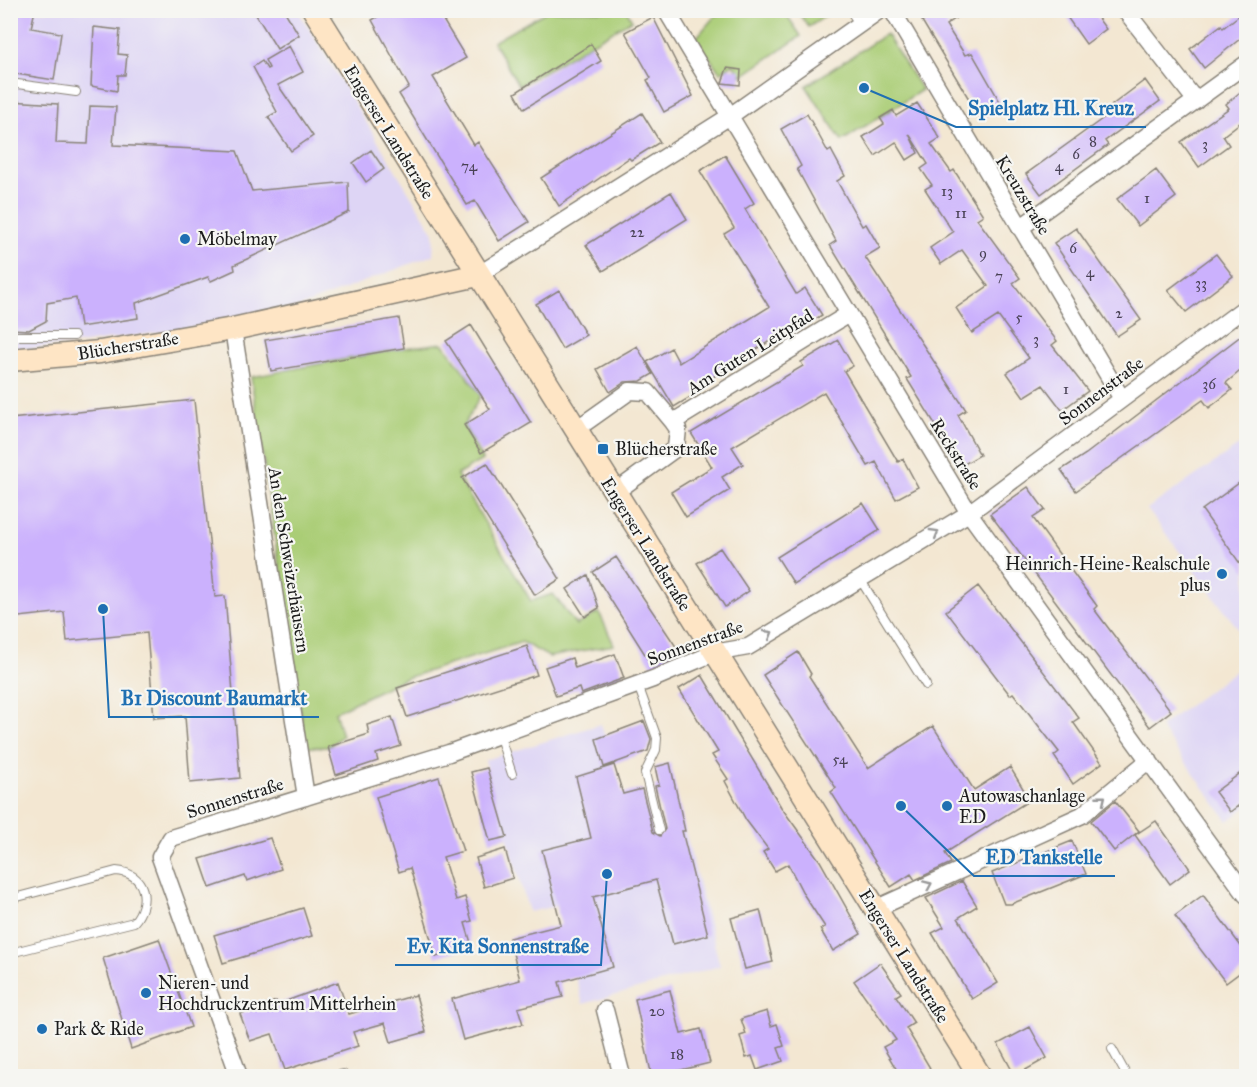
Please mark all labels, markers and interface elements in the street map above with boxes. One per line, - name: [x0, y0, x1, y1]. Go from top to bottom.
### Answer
- street label: Engerser Landstraße: [338, 61, 439, 204]
- callout: Spielplatz Hl. Kreuz: [956, 89, 1146, 127]
- text: Spielplatz Hl. Kreuz: [968, 96, 1135, 121]
- house number: 8: [1089, 132, 1097, 150]
- house number: 3: [1202, 135, 1208, 153]
- house number: 6: [1072, 145, 1081, 163]
- street label: Kreuzstraße: [991, 151, 1055, 239]
- house number: 74: [461, 157, 478, 175]
- house number: 4: [1055, 157, 1064, 175]
- house number: 13: [941, 182, 953, 200]
- house number: 1: [1144, 189, 1150, 207]
- house number: 11: [955, 204, 967, 222]
- house number: 22: [630, 223, 645, 241]
- place label: Möbelmay: [197, 228, 277, 250]
- marker: Möbelmay: [178, 232, 192, 246]
- house number: 6: [1069, 239, 1078, 257]
- house number: 9: [979, 244, 987, 262]
- house number: 4: [1086, 263, 1095, 281]
- house number: 7: [995, 267, 1003, 285]
- house number: 33: [1195, 274, 1207, 292]
- street label: Am Guten Leitpfad: [682, 304, 817, 400]
- house number: 2: [1115, 304, 1123, 322]
- house number: 5: [1016, 308, 1023, 326]
- street label: Blücherstraße: [76, 327, 180, 365]
- house number: 3: [1033, 330, 1039, 348]
- street label: Sonnenstraße: [1054, 352, 1148, 430]
- house number: 36: [1202, 375, 1217, 393]
- house number: 1: [1063, 380, 1069, 398]
- street label: Reckstraße: [925, 414, 987, 494]
- place label: Blücherstraße: [615, 438, 717, 460]
- marker: Blücherstraße: [596, 442, 610, 456]
- street label: An den Schweizerhäusern: [263, 465, 315, 655]
- street label: Engerser Landstraße: [595, 473, 696, 616]
- one-way arrow: [929, 529, 939, 541]
- place label: Heinrich-Heine-Realschule plus: [1005, 553, 1210, 596]
- marker: Heinrich-Heine-Realschule plus: [1215, 567, 1229, 581]
- street label: Sonnenstraße: [644, 615, 746, 671]
- one-way arrow: [763, 630, 773, 642]
- callout: B1 Discount Baumarkt: [109, 679, 319, 717]
- text: B1 Discount Baumarkt: [121, 686, 308, 710]
- house number: 54: [833, 750, 848, 768]
- street label: Sonnenstraße: [184, 773, 286, 823]
- place label: Autowaschanlage ED: [958, 785, 1085, 828]
- one-way arrow: [1095, 795, 1106, 806]
- marker: Autowaschanlage ED: [940, 799, 954, 813]
- callout: ED Tankstelle: [974, 838, 1115, 876]
- text: ED Tankstelle: [985, 845, 1103, 869]
- one-way arrow: [922, 880, 933, 892]
- street label: Engerser Landstraße: [853, 885, 954, 1028]
- callout: Ev. Kita Sonnenstraße: [395, 927, 601, 965]
- text: Ev. Kita Sonnenstraße: [407, 934, 590, 958]
- place label: Nieren- und Hochdruckzentrum Mittelrhein: [158, 972, 396, 1015]
- marker: Nieren- und Hochdruckzentrum Mittelrhein: [139, 986, 153, 1000]
- house number: 20: [649, 1002, 665, 1020]
- place label: Park & Ride: [54, 1018, 144, 1040]
- marker: Park & Ride: [35, 1022, 49, 1036]
- house number: 18: [670, 1045, 684, 1063]

